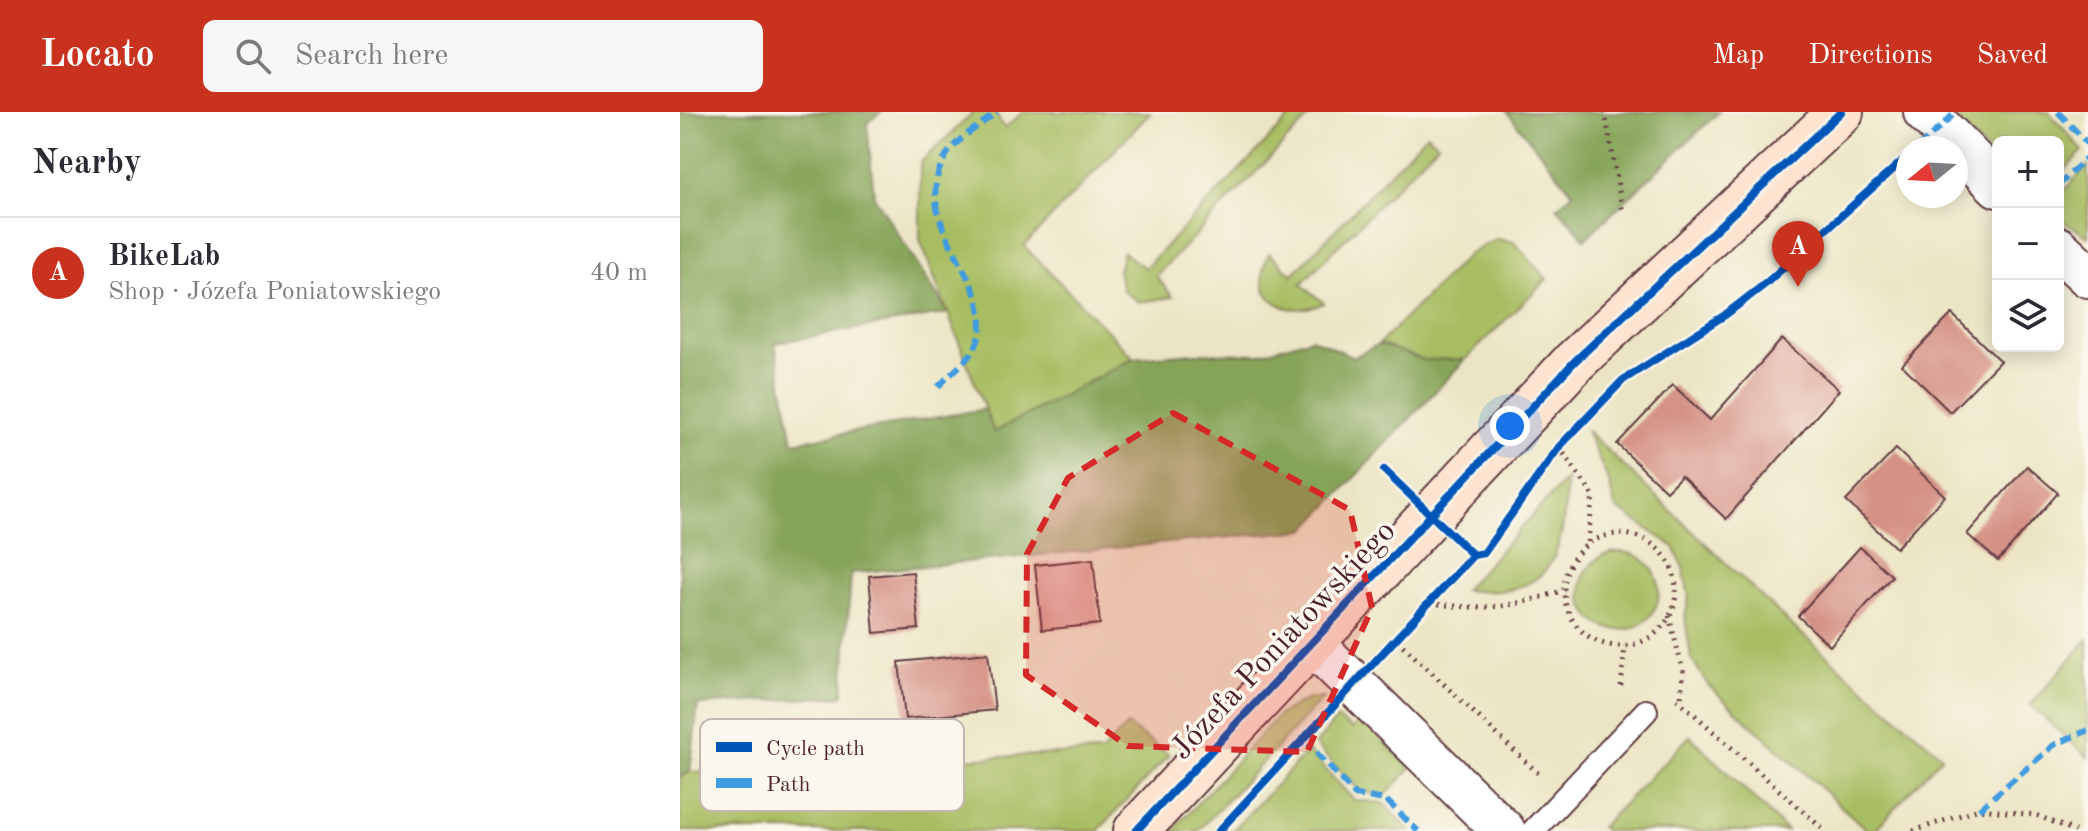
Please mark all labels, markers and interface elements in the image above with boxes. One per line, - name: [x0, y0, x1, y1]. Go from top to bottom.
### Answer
- search box: [203, 20, 763, 92]
- icon: search: [231, 34, 275, 78]
- text: Locato: [40, 37, 155, 75]
- text: Search here: [295, 41, 448, 71]
- text: Map: [1712, 42, 1764, 70]
- text: Directions: [1808, 42, 1933, 70]
- text: Saved: [1977, 42, 2048, 70]
- north arrow: [1896, 136, 1968, 208]
- map controls: [1992, 136, 2064, 352]
- button: +: [1992, 136, 2064, 208]
- text: Nearby: [32, 147, 142, 181]
- button: −: [1992, 208, 2064, 280]
- pin: A: [1772, 221, 1824, 287]
- text: BikeLab: [108, 242, 220, 272]
- text: A: [48, 260, 68, 286]
- text: 40 m: [590, 260, 648, 286]
- text: Shop · Józefa Poniatowskiego: [108, 279, 441, 305]
- button: layers: [1992, 280, 2064, 352]
- your location: [1490, 406, 1530, 446]
- street label: Józefa Poniatowskiego: [1166, 516, 1403, 767]
- legend: [700, 719, 964, 811]
- text: Cycle path: [766, 738, 865, 760]
- text: Path: [766, 774, 811, 796]

